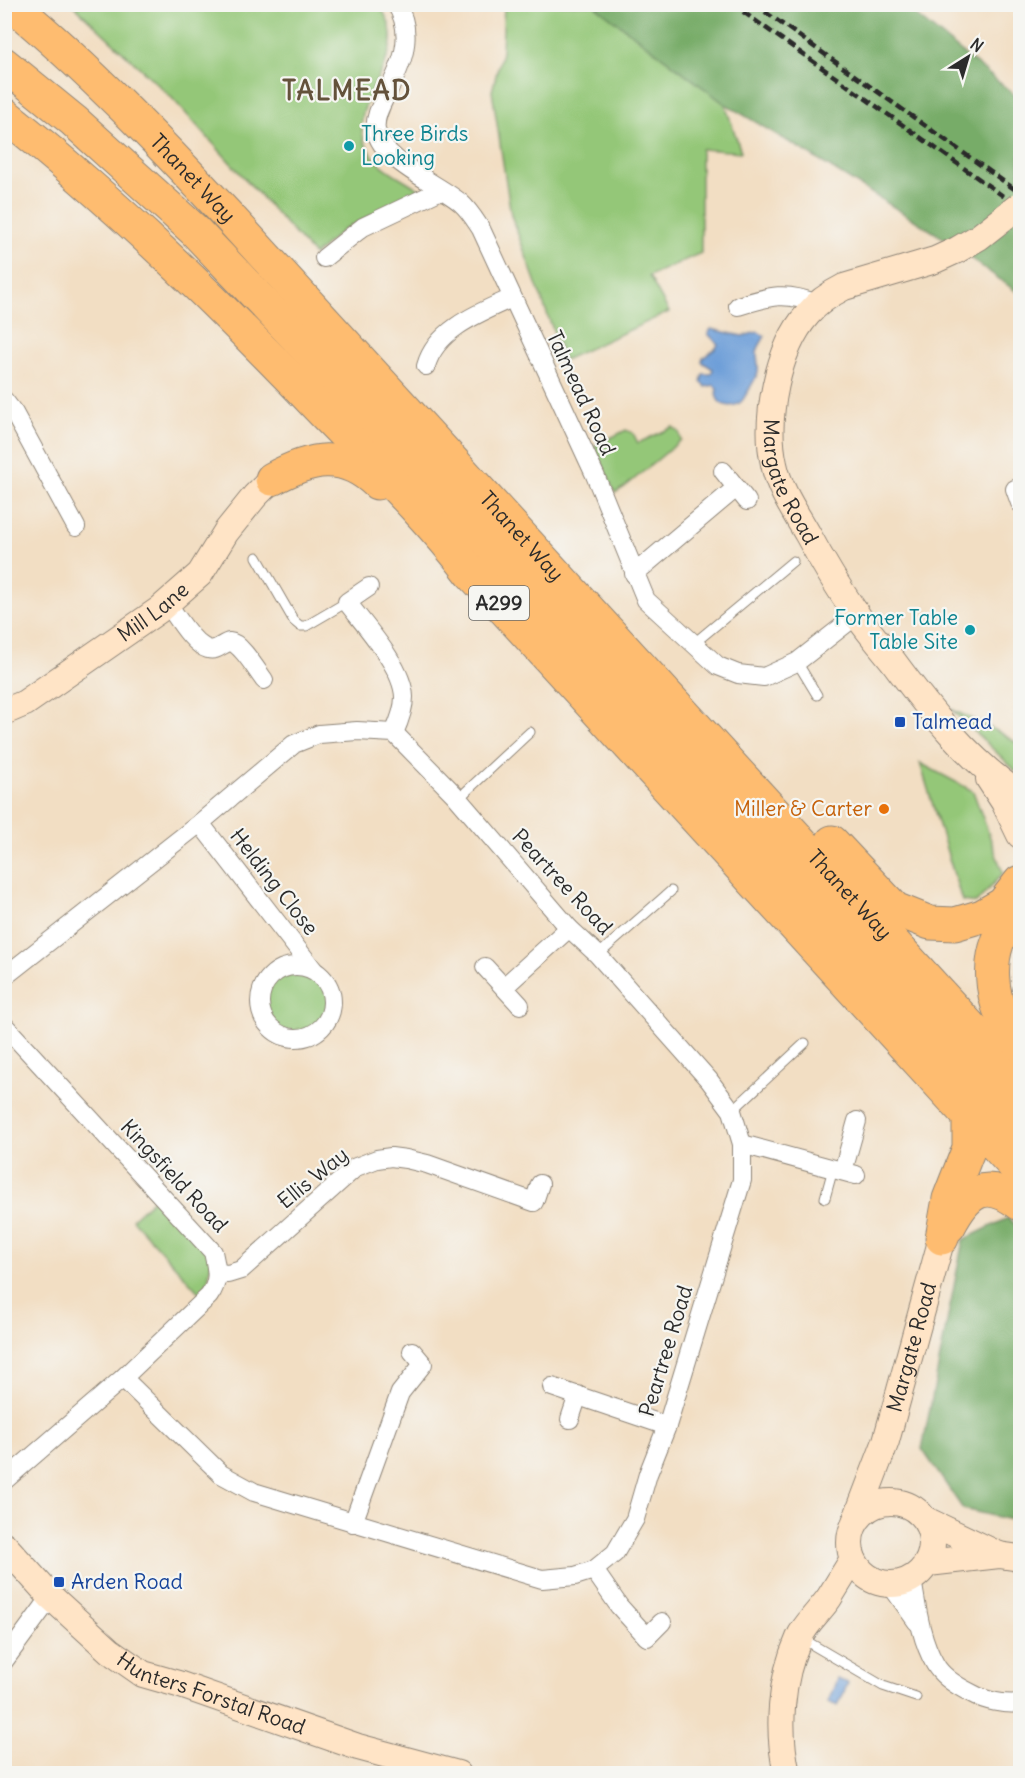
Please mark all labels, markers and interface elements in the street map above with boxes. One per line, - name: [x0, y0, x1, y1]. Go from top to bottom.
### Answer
- north arrow: [938, 27, 998, 87]
- text: N: [967, 34, 987, 56]
- district label: TALMEAD: [282, 73, 412, 107]
- place label: Three Birds Looking: [361, 120, 468, 171]
- street label: Thanet Way: [144, 128, 242, 228]
- marker: Three Birds Looking: [342, 139, 356, 153]
- street label: Talmead Road: [541, 326, 622, 459]
- street label: Margate Road: [758, 419, 825, 549]
- street label: Thanet Way: [474, 485, 570, 587]
- street label: Mill Lane: [112, 576, 194, 648]
- road number: A299: [469, 586, 529, 620]
- place label: Former Table Table Site: [834, 604, 958, 655]
- marker: Former Table Table Site: [963, 623, 977, 637]
- place label: Talmead: [912, 708, 992, 735]
- marker: Talmead: [893, 715, 907, 729]
- place label: Miller & Carter: [734, 795, 872, 822]
- marker: Miller & Carter: [877, 802, 891, 816]
- street label: Helding Close: [224, 823, 324, 940]
- street label: Peartree Road: [506, 823, 618, 940]
- street label: Thanet Way: [802, 844, 898, 945]
- street label: Kingsfield Road: [115, 1113, 234, 1238]
- street label: Ellis Way: [272, 1141, 354, 1214]
- street label: Margate Road: [881, 1279, 942, 1415]
- street label: Peartree Road: [633, 1282, 698, 1420]
- place label: Arden Road: [71, 1568, 183, 1595]
- marker: Arden Road: [52, 1575, 66, 1589]
- street label: Hunters Forstal Road: [112, 1646, 309, 1741]

